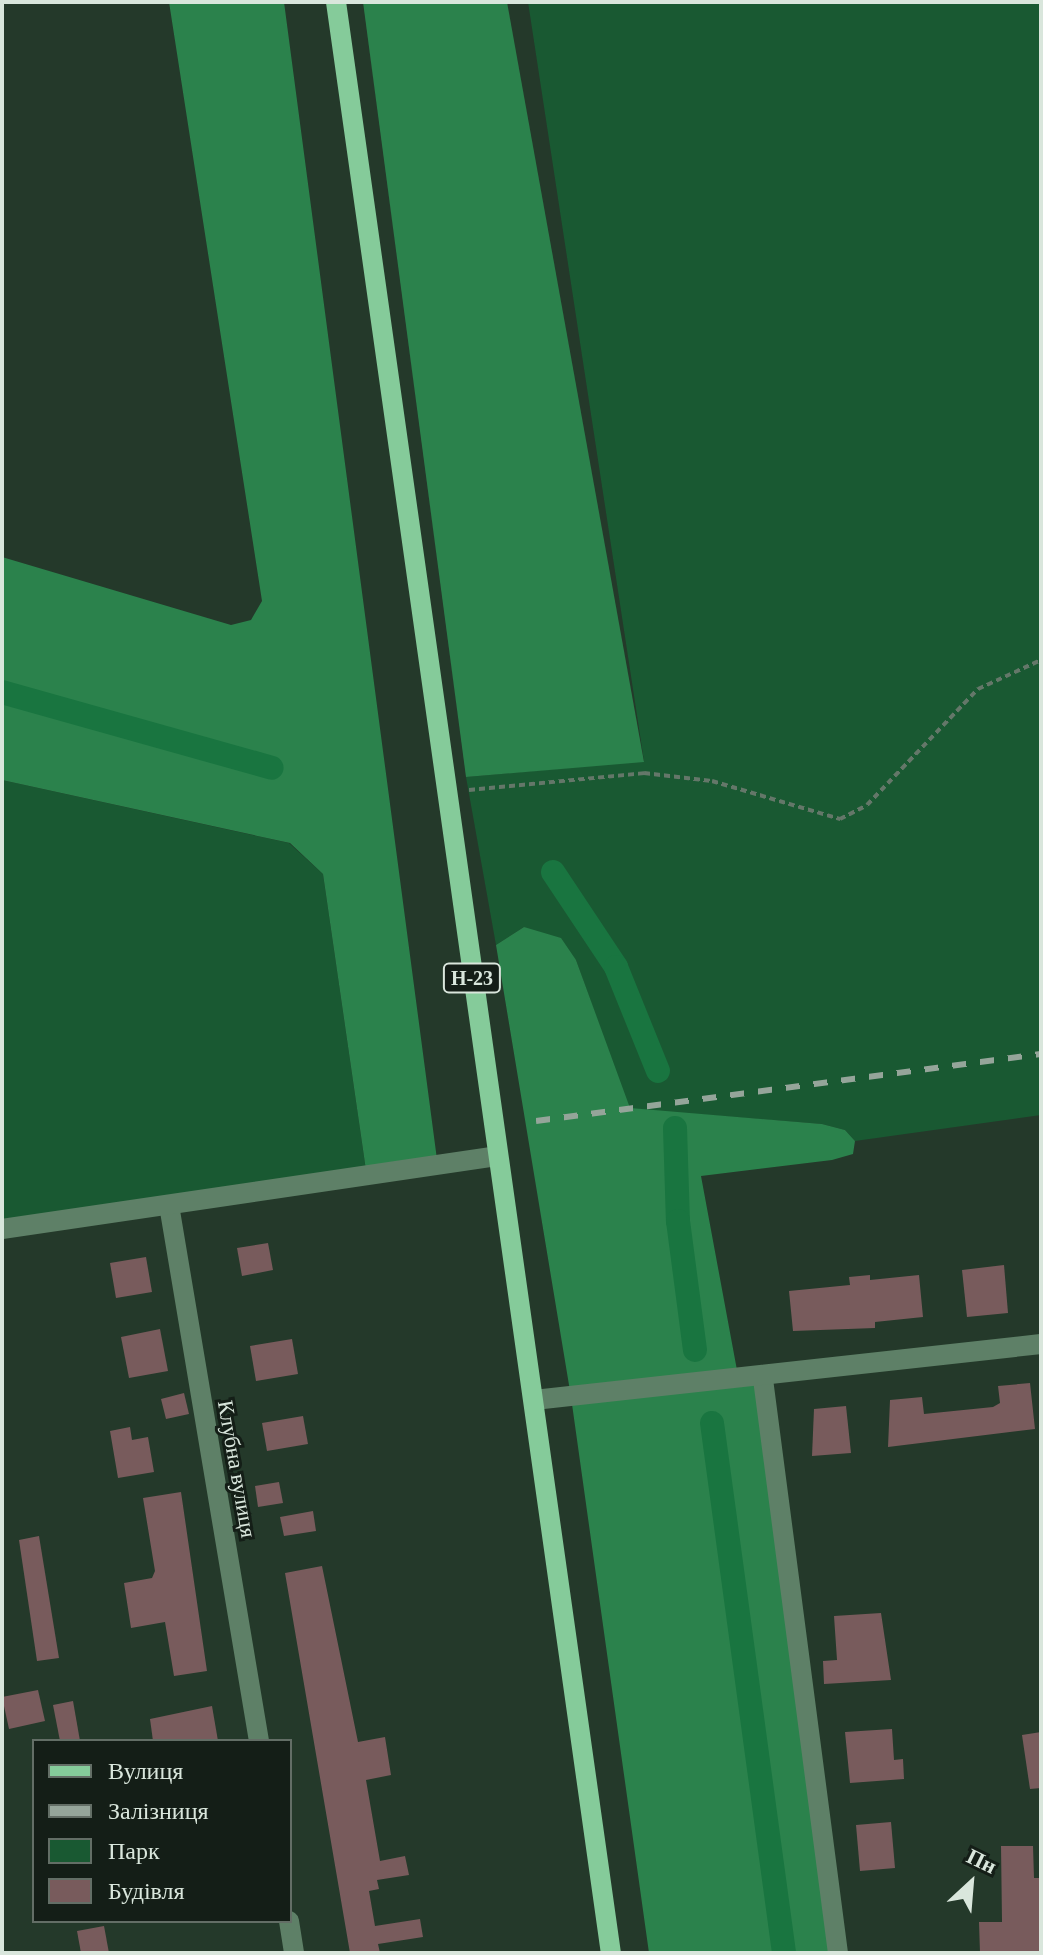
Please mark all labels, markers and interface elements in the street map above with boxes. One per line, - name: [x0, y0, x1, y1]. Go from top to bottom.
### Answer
- road number: Н-23: [442, 962, 502, 994]
- street label: Клубна вулиця: [212, 1398, 262, 1540]
- legend: [32, 1739, 292, 1923]
- text: Вулиця: [108, 1758, 183, 1784]
- text: Залізниця: [108, 1798, 209, 1824]
- text: Парк: [108, 1838, 160, 1864]
- north arrow: [931, 1843, 1011, 1923]
- text: Пн: [963, 1843, 1001, 1879]
- text: Будівля: [108, 1878, 185, 1904]

